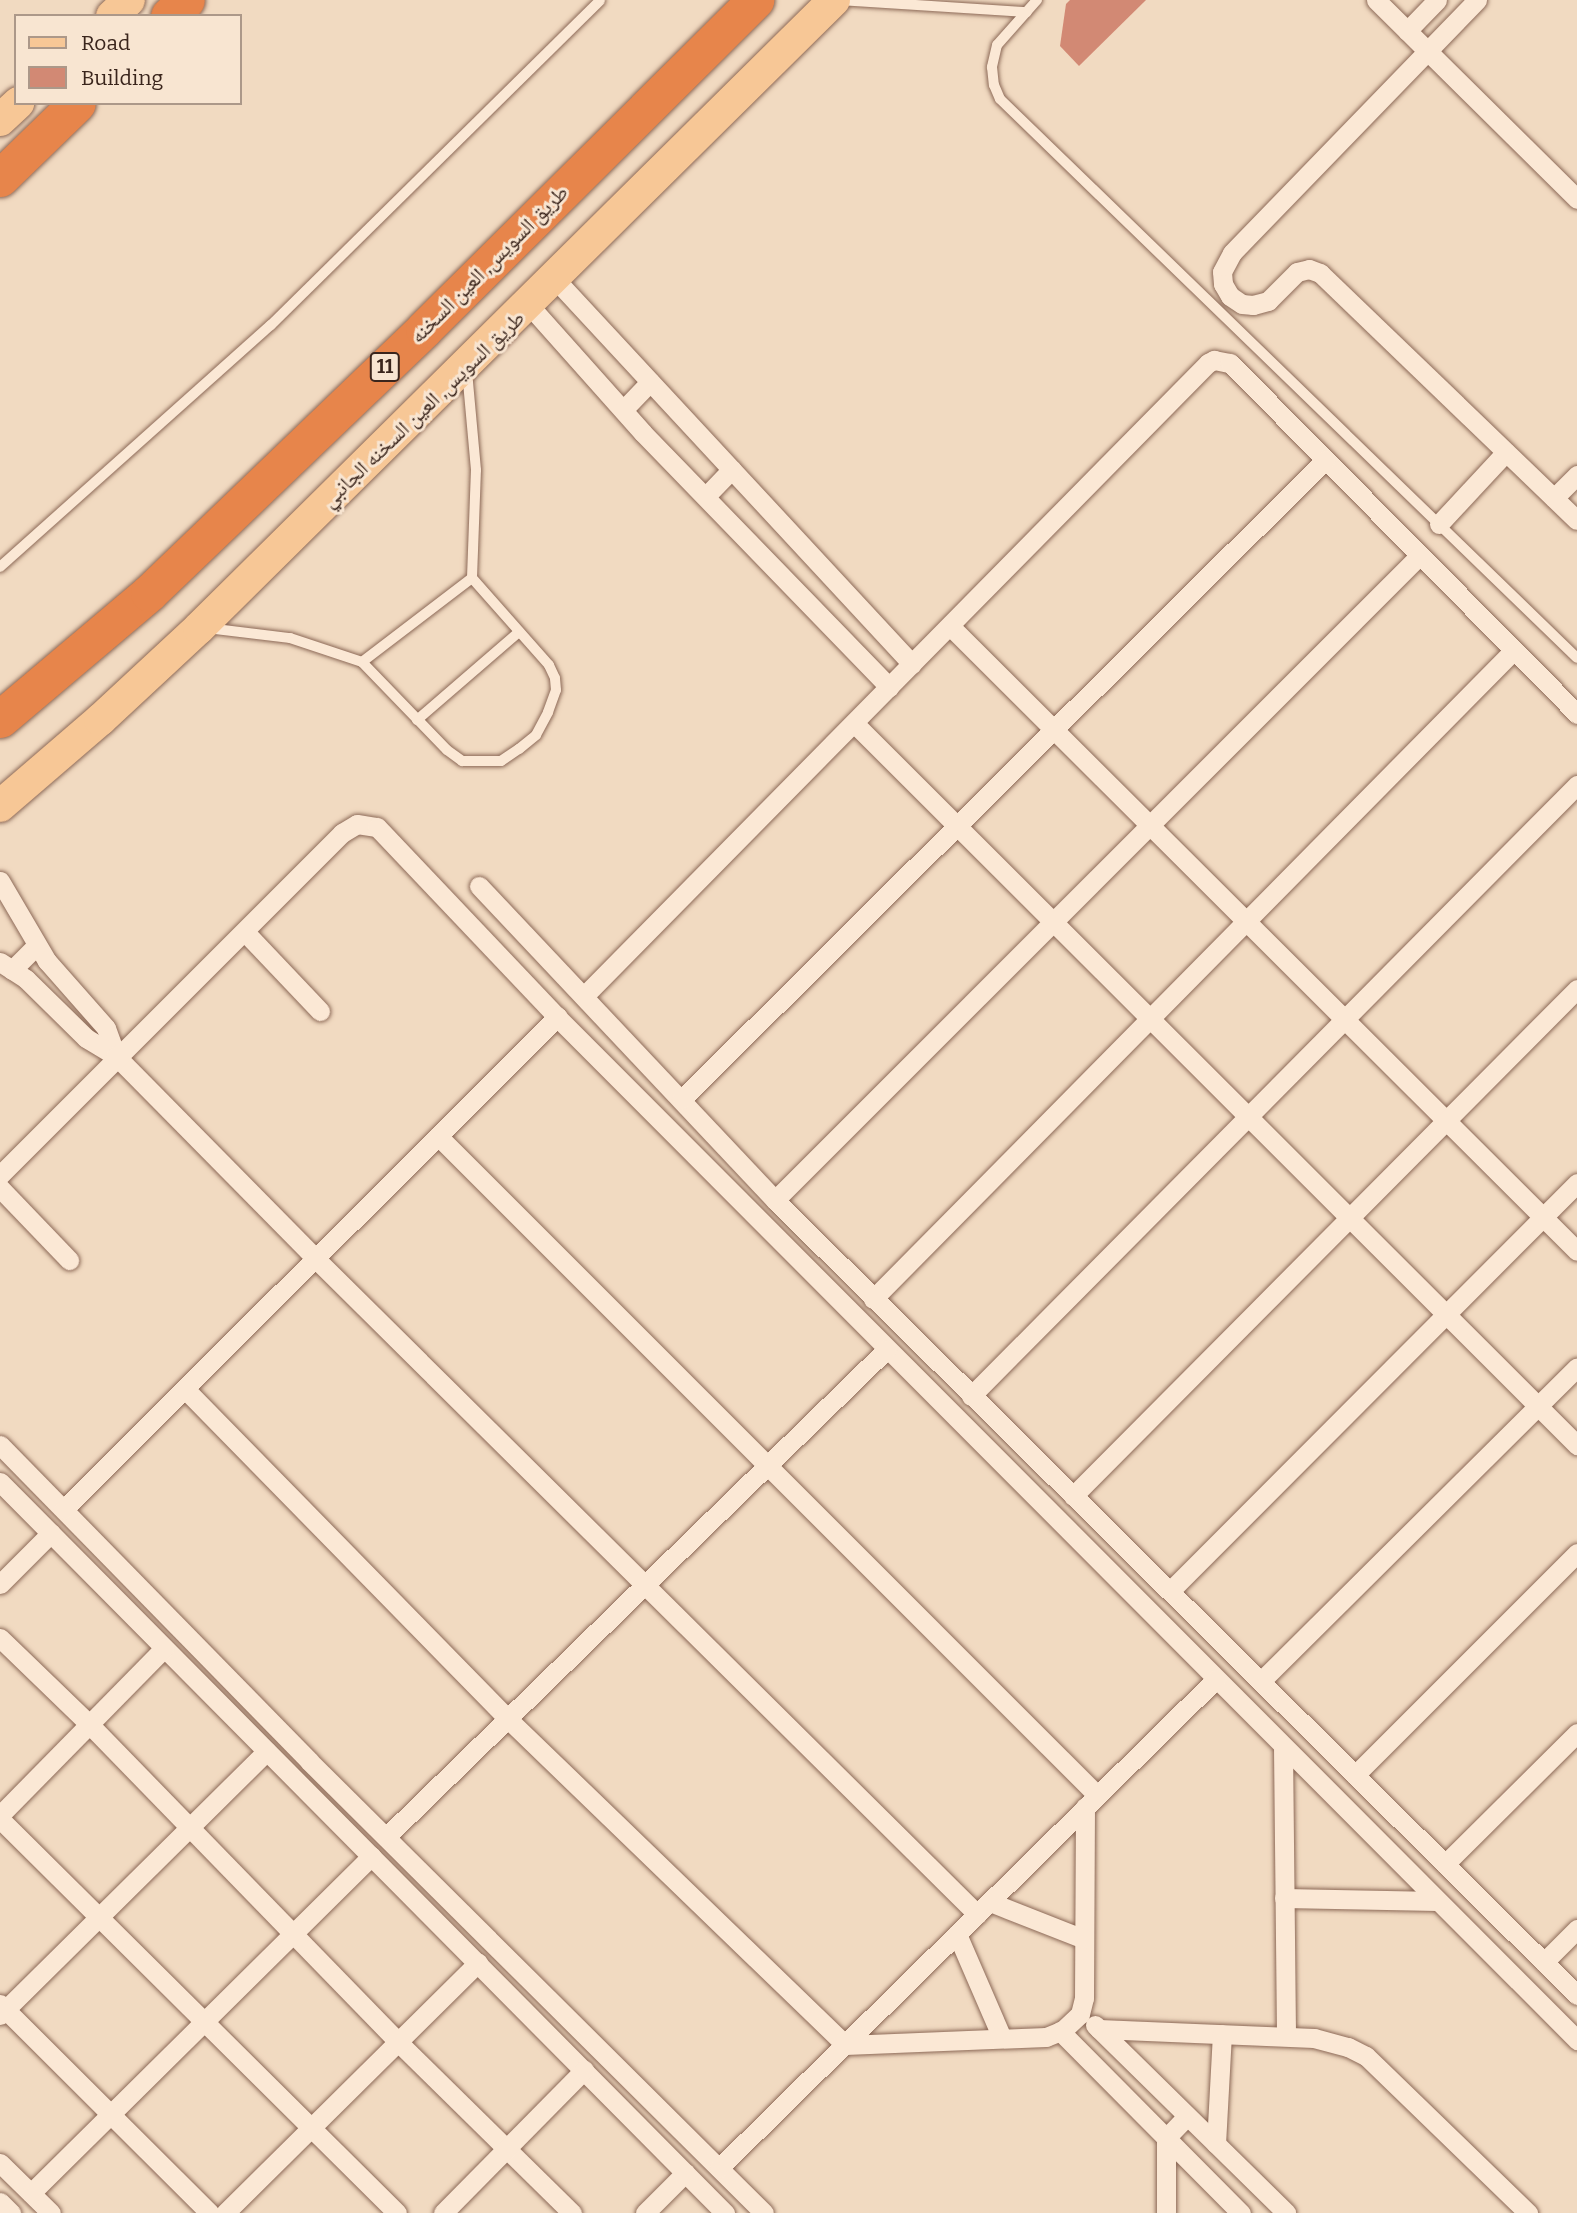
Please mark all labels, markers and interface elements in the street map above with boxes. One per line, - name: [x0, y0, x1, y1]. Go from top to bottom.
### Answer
- legend: [14, 14, 242, 105]
- text: Road: [81, 30, 130, 56]
- text: Building: [81, 65, 163, 91]
- street label: طريق السويس, العين السخنه: [405, 180, 573, 348]
- street label: طريق السويس, العين السخنه الجانبي: [316, 305, 530, 513]
- road number: 11: [369, 352, 401, 382]

